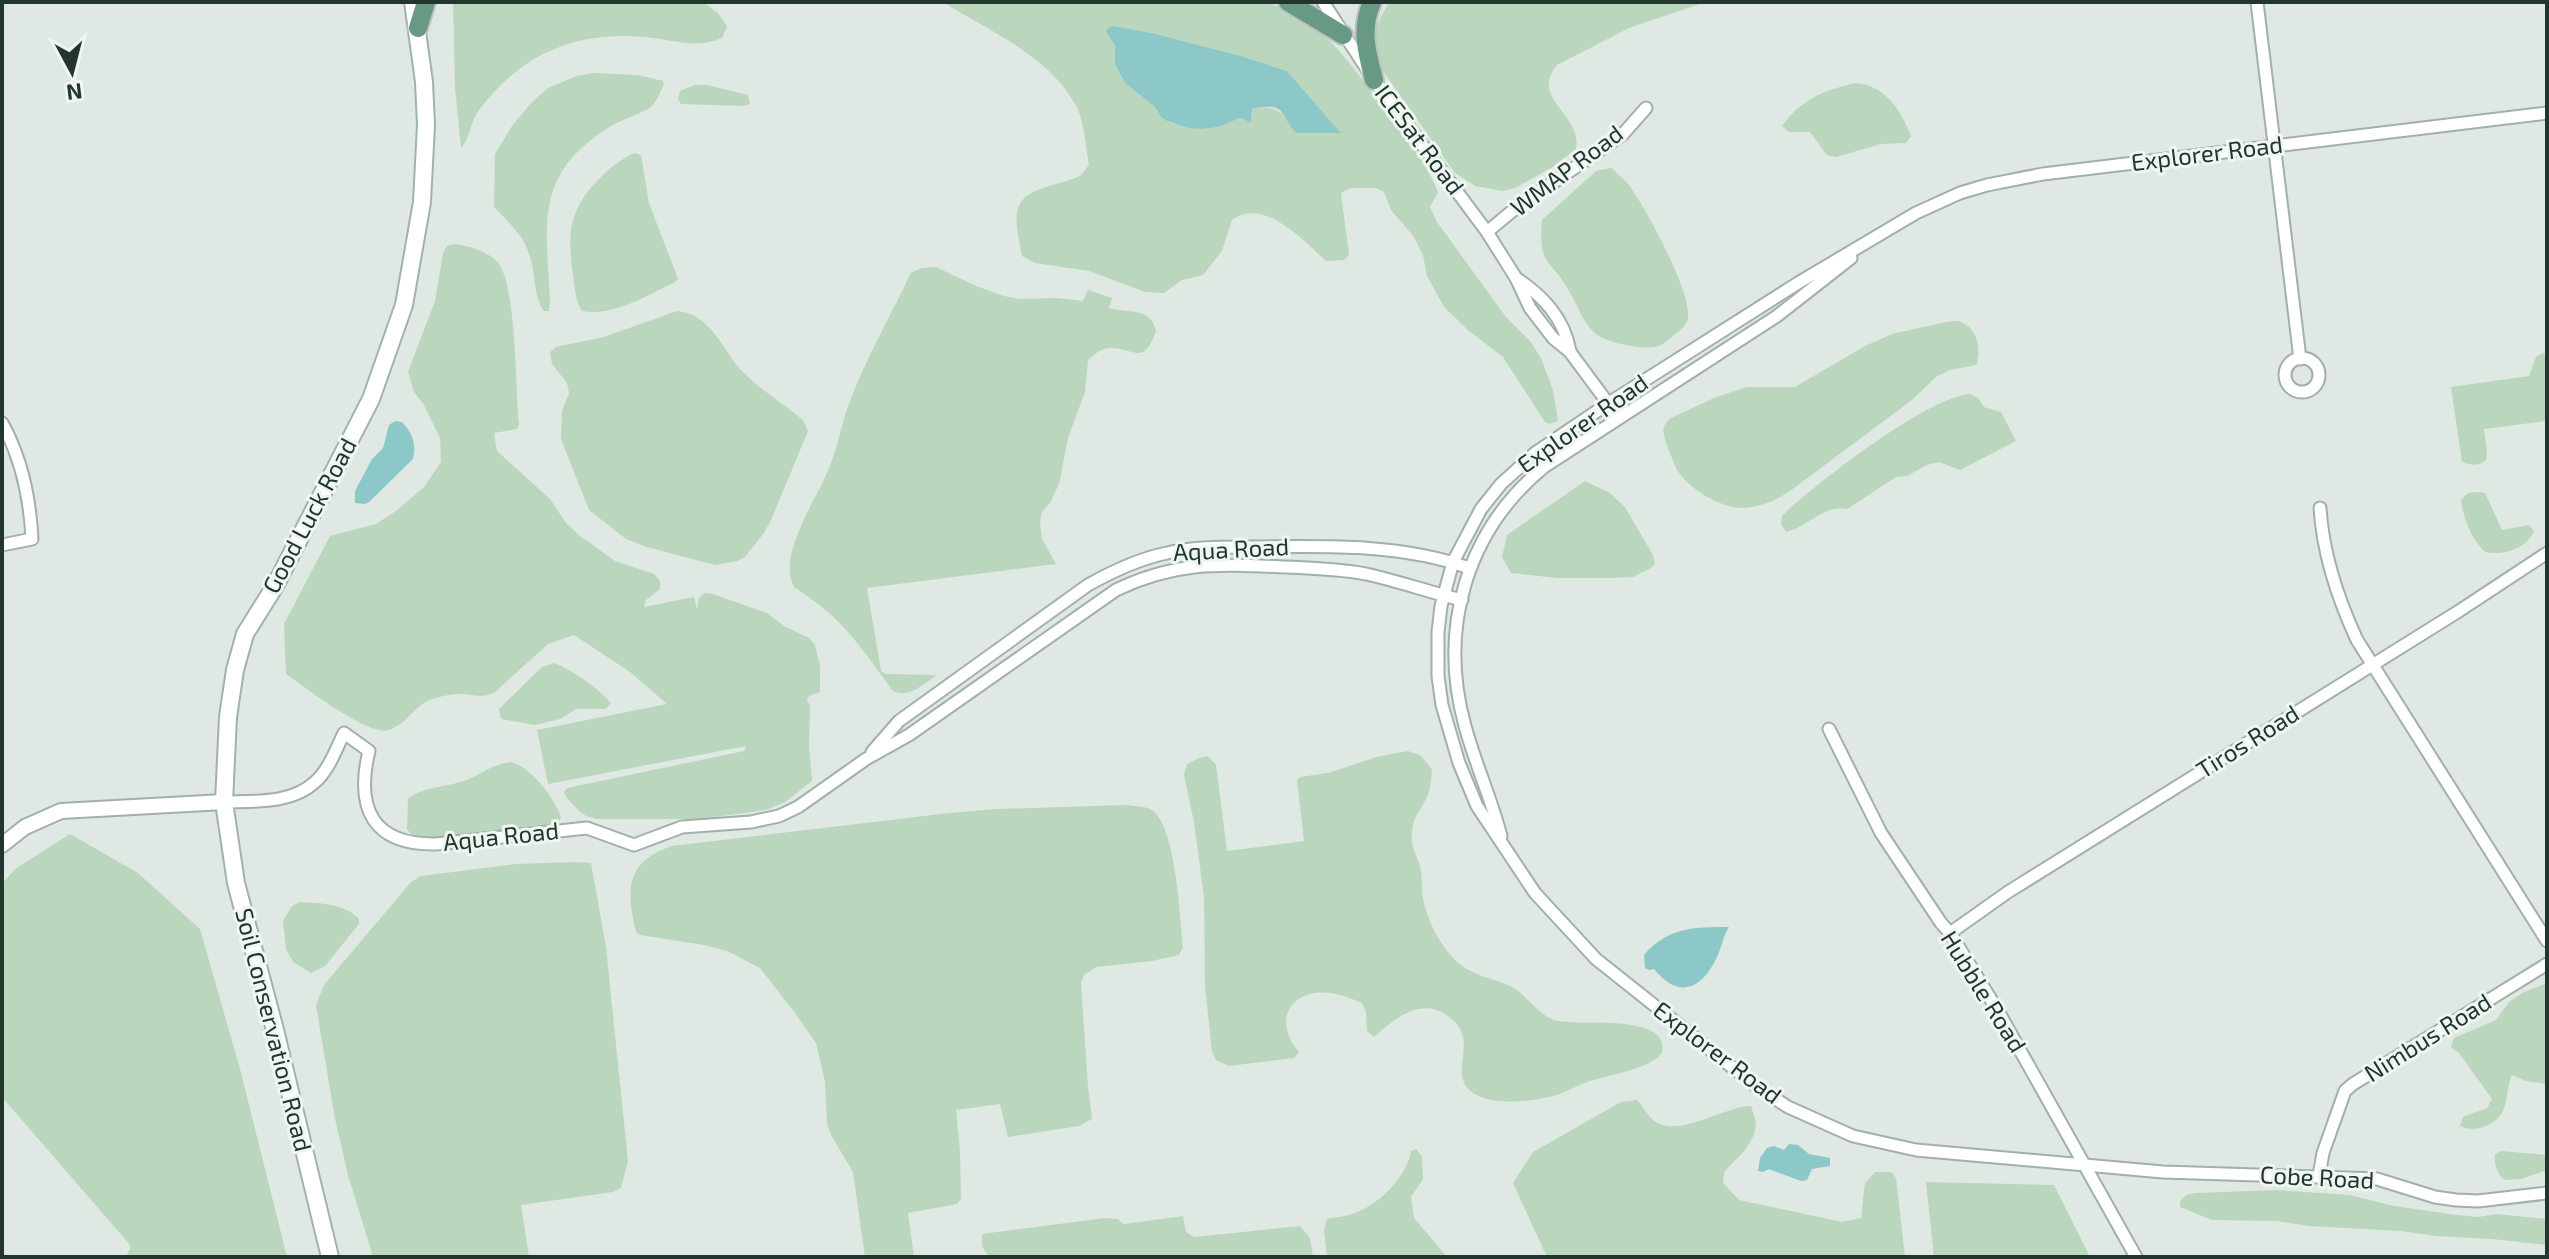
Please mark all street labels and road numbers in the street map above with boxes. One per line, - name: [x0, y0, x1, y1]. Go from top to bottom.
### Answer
- street label: ICESat Road: [1370, 79, 1471, 200]
- street label: WMAP Road: [1504, 118, 1628, 221]
- street label: Explorer Road: [2129, 129, 2284, 176]
- street label: Explorer Road: [1511, 367, 1653, 478]
- street label: Good Luck Road: [256, 433, 362, 598]
- street label: Aqua Road: [1172, 531, 1290, 566]
- street label: Tiros Road: [2190, 698, 2304, 784]
- street label: Aqua Road: [442, 815, 560, 856]
- street label: Soil Conservation Road: [230, 905, 319, 1154]
- street label: Hubble Road: [1935, 925, 2033, 1057]
- street label: Nimbus Road: [2358, 986, 2496, 1087]
- street label: Explorer Road: [1648, 994, 1788, 1109]
- street label: Cobe Road: [2259, 1159, 2375, 1194]

